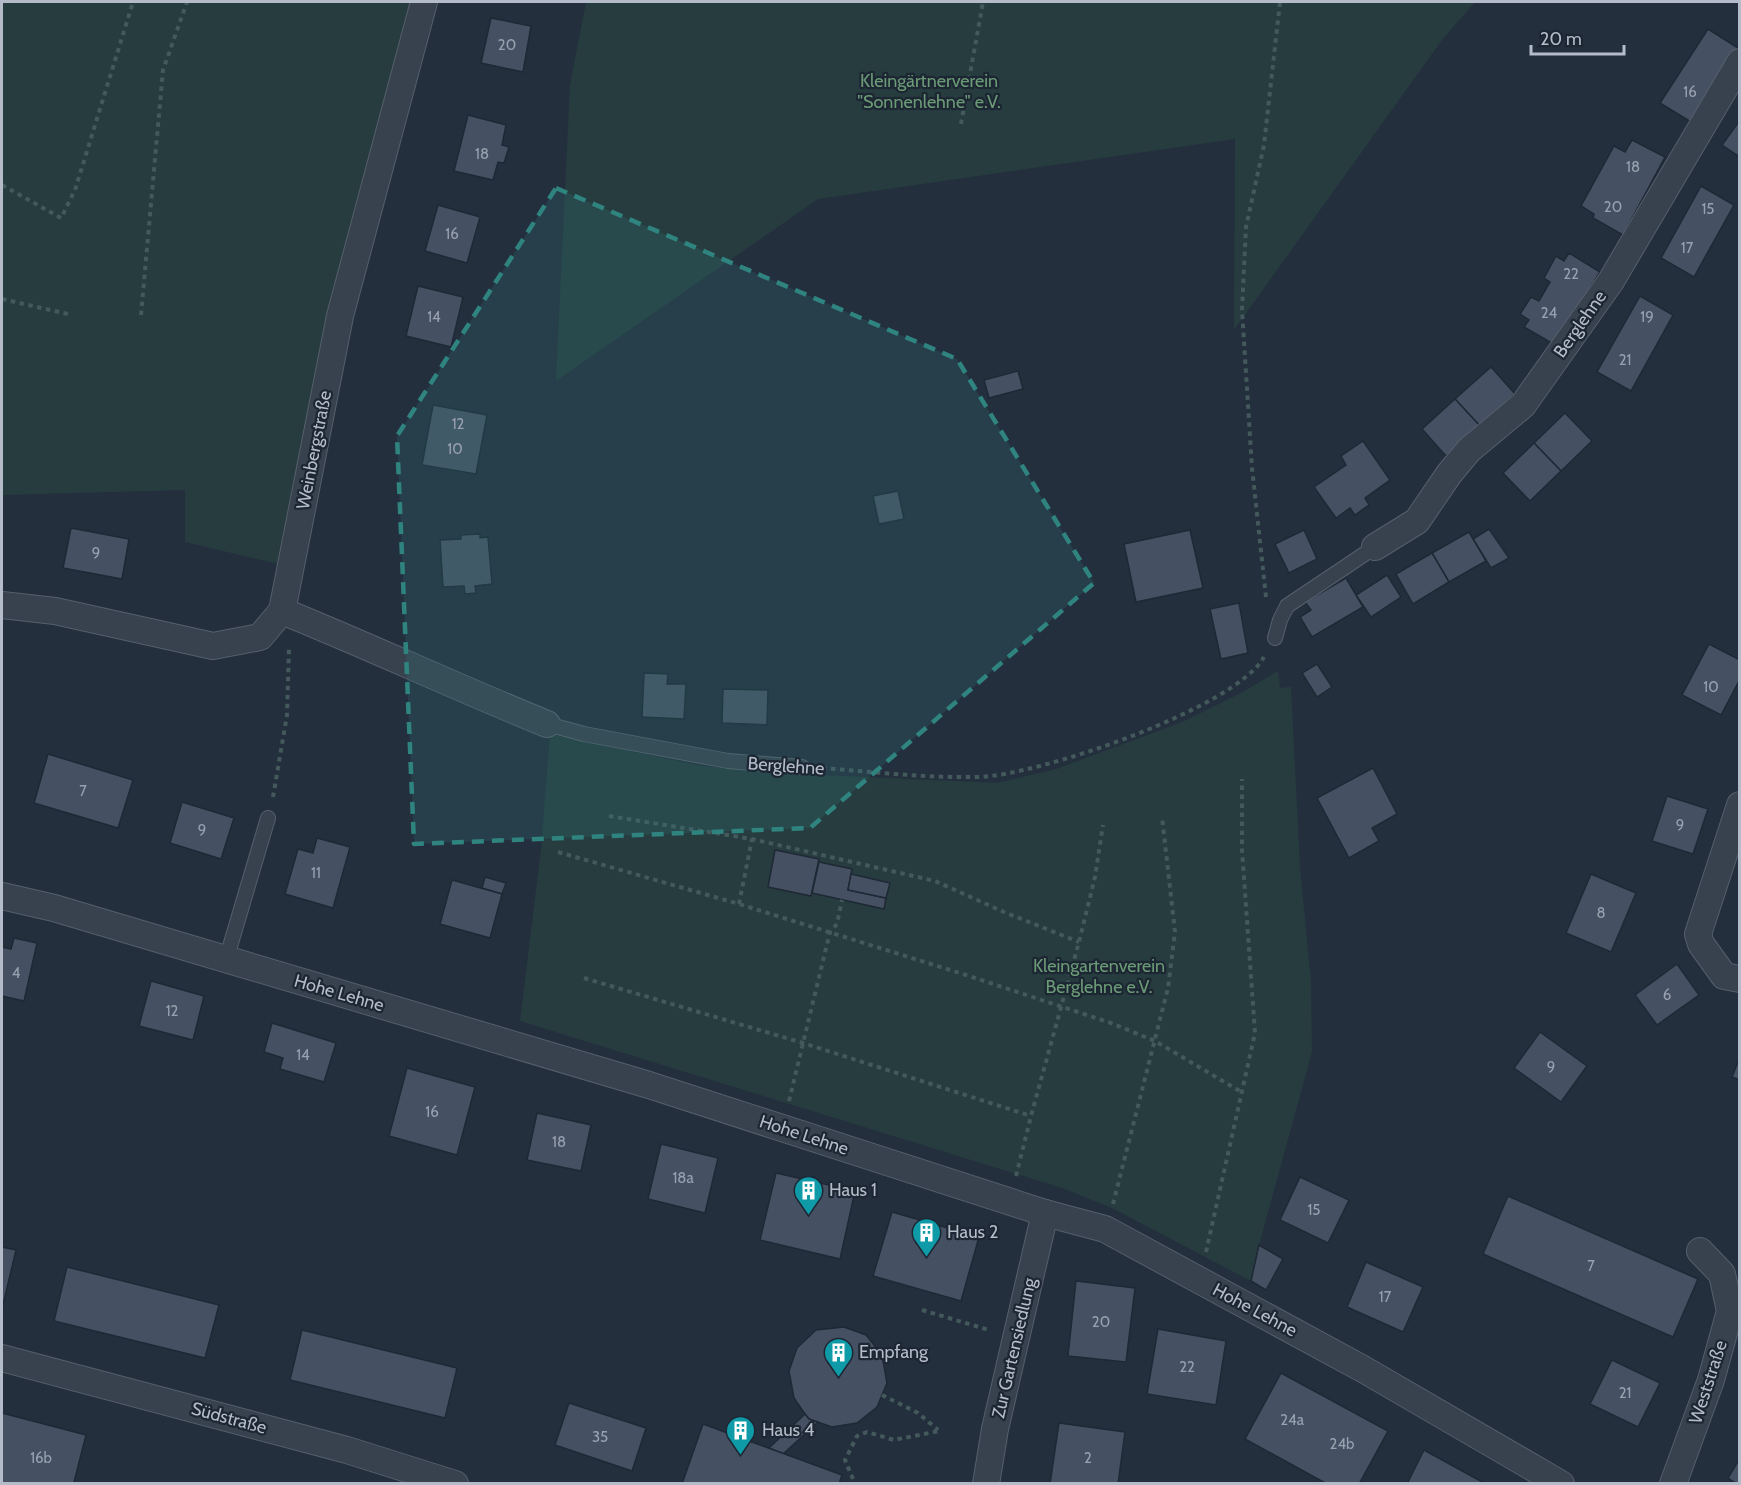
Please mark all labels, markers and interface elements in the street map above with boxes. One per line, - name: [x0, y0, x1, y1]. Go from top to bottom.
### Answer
- scale bar: [1531, 18, 1624, 56]
- text: 20 m: [1540, 28, 1582, 50]
- house number: 20: [498, 36, 516, 54]
- park label: Kleingärtnerverein "Sonnenlehne" e.V.: [857, 70, 1001, 113]
- house number: 16: [1683, 83, 1697, 101]
- house number: 18: [475, 145, 489, 163]
- house number: 18: [1626, 158, 1640, 176]
- house number: 20: [1604, 198, 1622, 216]
- house number: 15: [1701, 200, 1715, 218]
- house number: 16: [445, 225, 459, 243]
- house number: 17: [1681, 239, 1694, 257]
- house number: 22: [1563, 265, 1579, 283]
- street label: Berglehne: [1549, 286, 1611, 362]
- house number: 24: [1541, 304, 1558, 322]
- house number: 14: [427, 308, 441, 326]
- house number: 19: [1640, 308, 1654, 326]
- house number: 21: [1619, 351, 1631, 369]
- street label: Weinbergstraße: [292, 389, 336, 511]
- house number: 12: [452, 415, 465, 433]
- house number: 10: [447, 440, 463, 458]
- house number: 9: [92, 544, 100, 562]
- house number: 10: [1703, 678, 1719, 696]
- street label: Berglehne: [747, 752, 825, 780]
- house number: 7: [79, 782, 87, 800]
- house number: 9: [1676, 816, 1684, 834]
- house number: 9: [198, 821, 206, 839]
- house number: 11: [311, 864, 321, 882]
- house number: 8: [1596, 904, 1606, 922]
- park label: Kleingartenverein Berglehne e.V.: [1033, 955, 1165, 998]
- house number: 4: [12, 964, 21, 982]
- street label: Hohe Lehne: [292, 970, 386, 1016]
- house number: 6: [1663, 986, 1671, 1004]
- house number: 12: [166, 1002, 179, 1020]
- house number: 14: [296, 1046, 310, 1064]
- house number: 9: [1547, 1058, 1555, 1076]
- house number: 16: [425, 1103, 439, 1121]
- street label: Hohe Lehne: [757, 1110, 851, 1160]
- house number: 18: [552, 1133, 566, 1151]
- house number: 18a: [672, 1169, 694, 1187]
- building icon: Haus 1: [792, 1174, 824, 1216]
- place label: Haus 1: [829, 1179, 877, 1201]
- house number: 15: [1307, 1201, 1321, 1219]
- building icon: Haus 2: [910, 1216, 942, 1258]
- place label: Haus 2: [947, 1221, 999, 1243]
- house number: 7: [1587, 1257, 1595, 1275]
- street label: Zur Gartensiedlung: [987, 1275, 1041, 1420]
- street label: Hohe Lehne: [1209, 1279, 1301, 1341]
- house number: 17: [1379, 1288, 1392, 1306]
- house number: 20: [1092, 1313, 1110, 1331]
- building icon: Empfang: [822, 1336, 854, 1378]
- street label: Weststraße: [1684, 1338, 1732, 1426]
- place label: Empfang: [859, 1341, 929, 1363]
- house number: 22: [1179, 1358, 1195, 1376]
- house number: 21: [1619, 1384, 1631, 1402]
- street label: Südstraße: [189, 1397, 269, 1439]
- house number: 24a: [1280, 1411, 1305, 1429]
- building icon: Haus 4: [725, 1414, 757, 1456]
- place label: Haus 4: [762, 1419, 815, 1441]
- house number: 35: [592, 1428, 608, 1446]
- house number: 24b: [1330, 1435, 1354, 1453]
- house number: 16b: [30, 1449, 52, 1467]
- house number: 2: [1084, 1449, 1092, 1467]

